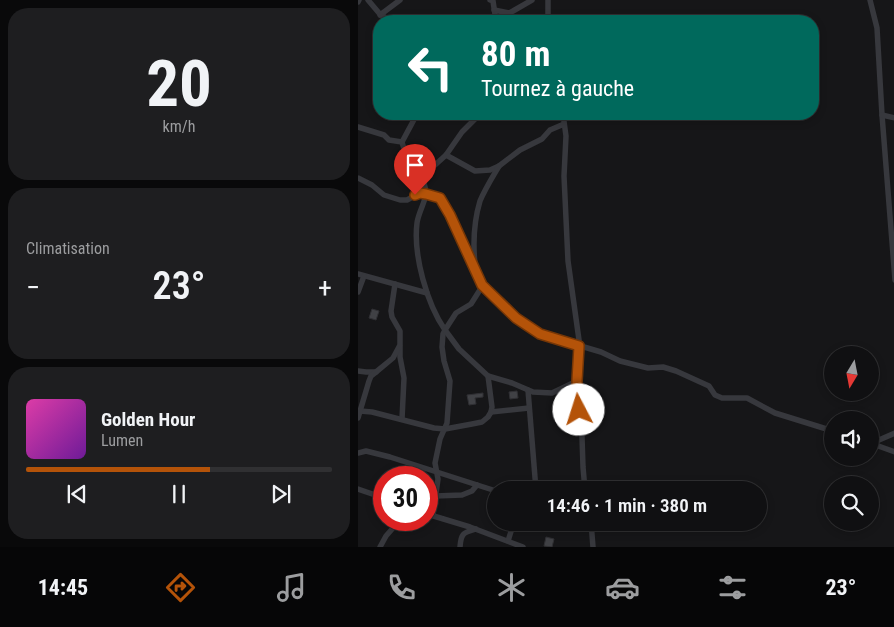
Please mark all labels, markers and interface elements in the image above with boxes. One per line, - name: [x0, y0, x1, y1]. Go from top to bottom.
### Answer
- text: 80 m: [481, 34, 550, 75]
- icon: left: [398, 35, 463, 100]
- text: 20: [146, 46, 212, 122]
- text: Tournez à gauche: [481, 76, 634, 101]
- text: km/h: [163, 117, 195, 136]
- pin: [394, 144, 436, 195]
- icon: arrive: [401, 151, 429, 179]
- text: Climatisation: [26, 239, 110, 258]
- text: 23°: [153, 264, 205, 308]
- text: −: [26, 271, 40, 304]
- text: +: [318, 271, 332, 304]
- north arrow: [824, 346, 879, 401]
- map controls: [824, 346, 879, 531]
- position arrow: [552, 383, 604, 435]
- text: Golden Hour: [101, 408, 195, 431]
- button: sound: [824, 411, 879, 466]
- text: Lumen: [101, 431, 143, 450]
- speed limit sign: 30: [373, 466, 438, 531]
- button: search: [824, 476, 879, 531]
- icon: previous: [63, 480, 91, 508]
- icon: pause: [165, 480, 193, 508]
- icon: next: [267, 480, 295, 508]
- text: 14:46 · 1 min · 380 m: [547, 494, 707, 517]
- icon: directions: [163, 570, 198, 605]
- icon: music: [274, 570, 309, 605]
- icon: phone: [384, 570, 419, 605]
- icon: climate: [494, 570, 529, 605]
- icon: car: [605, 570, 640, 605]
- icon: filters: [715, 570, 750, 605]
- text: 14:45: [38, 575, 88, 600]
- text: 23°: [825, 575, 856, 600]

